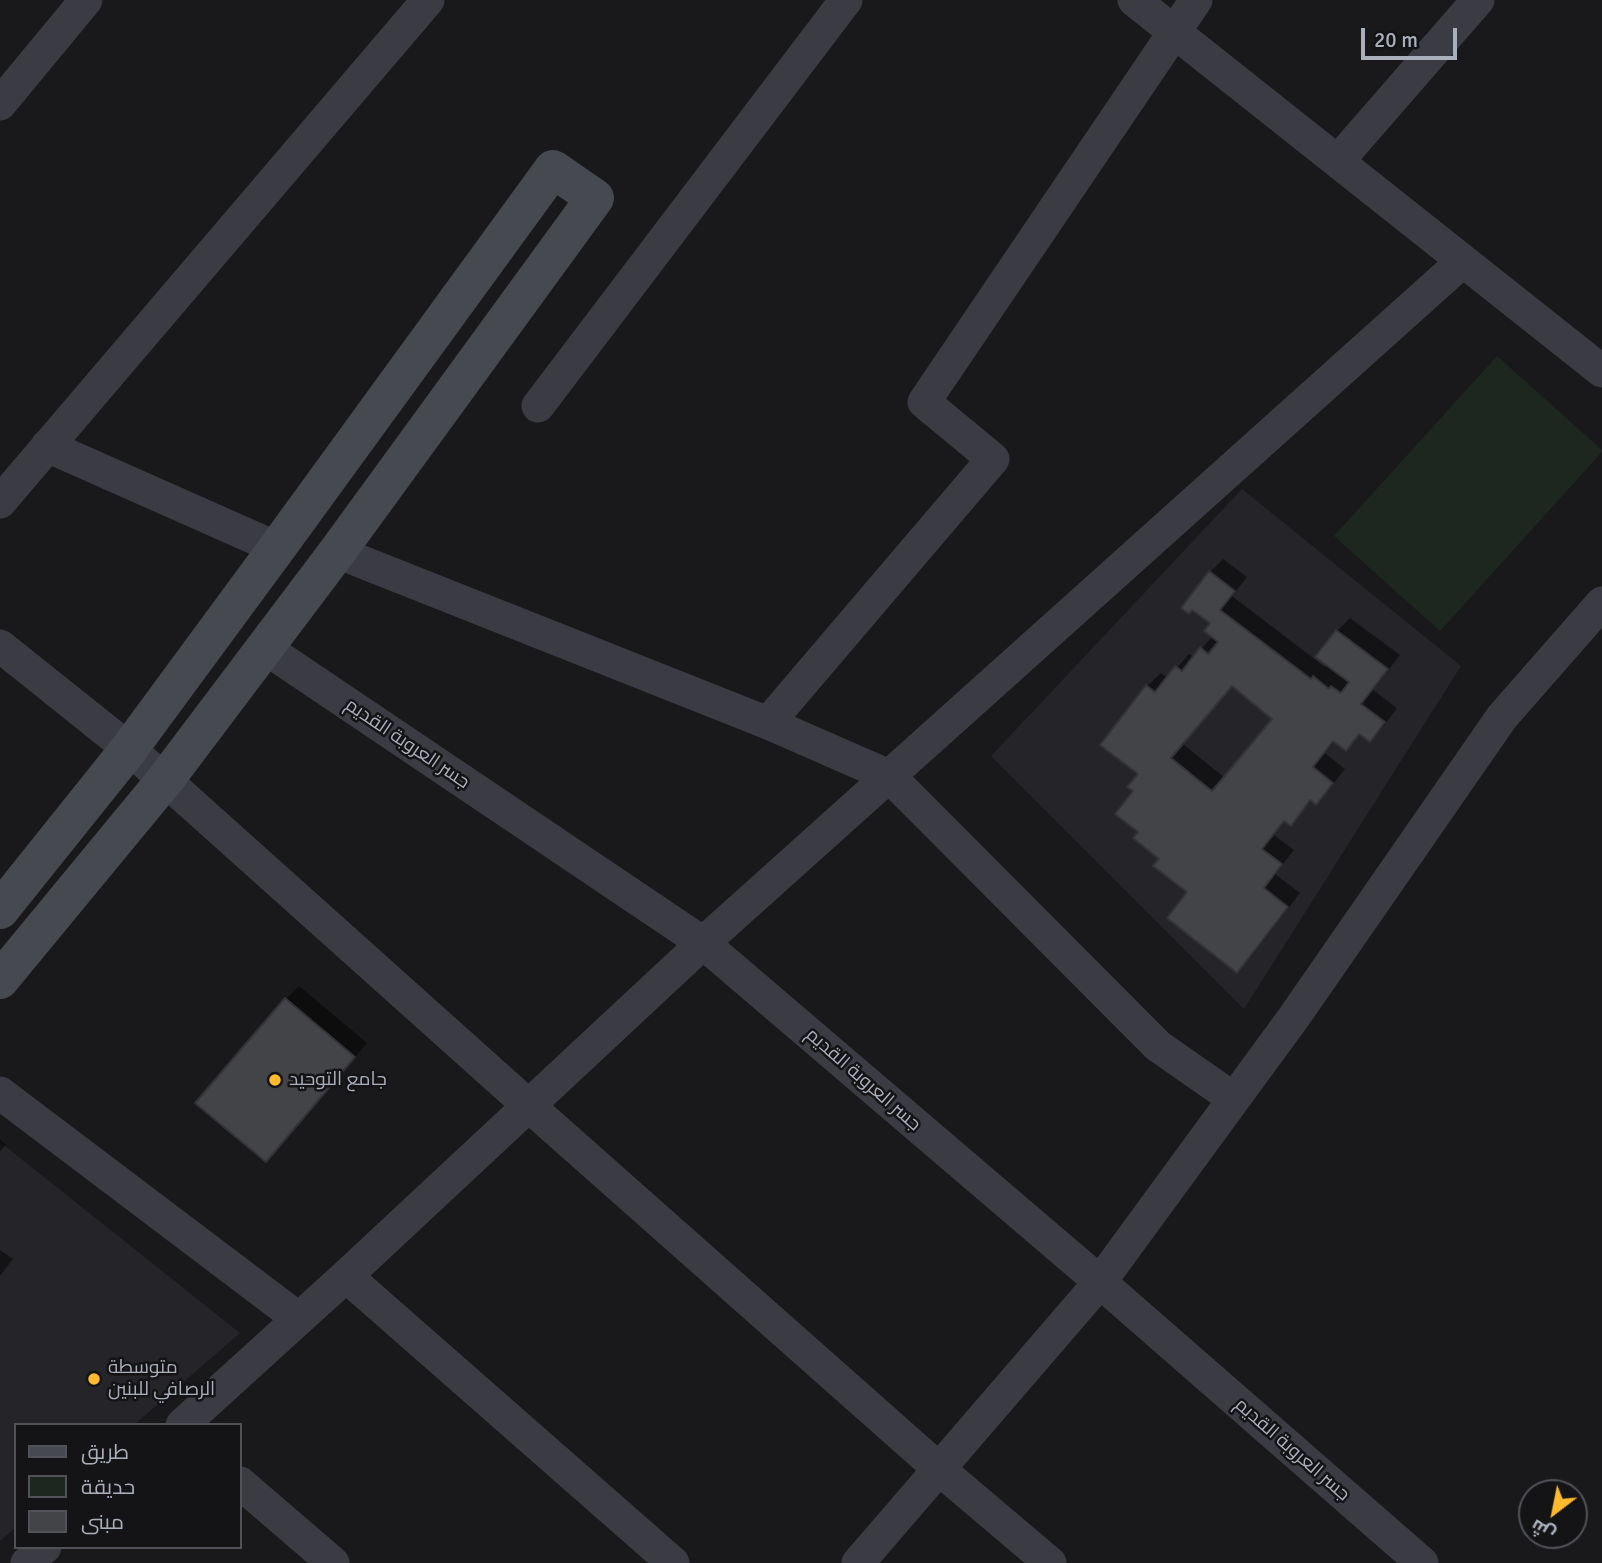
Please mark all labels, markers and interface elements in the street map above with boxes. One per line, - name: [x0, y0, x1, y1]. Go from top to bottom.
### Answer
- scale bar: [1364, 14, 1460, 58]
- text: 20 m: [1374, 27, 1418, 53]
- street label: جسر العروبة القديم: [340, 694, 474, 794]
- street label: جسر العروبة القديم: [801, 1024, 925, 1136]
- place label: جامع التوحيد: [289, 1069, 387, 1091]
- marker: جامع التوحيد: [267, 1072, 283, 1088]
- place label: متوسطة الرصافي للبنين: [108, 1357, 215, 1401]
- marker: متوسطة الرصافي للبنين: [86, 1371, 102, 1387]
- street label: جسر العروبة القديم: [1230, 1394, 1354, 1506]
- legend: [14, 1423, 242, 1549]
- text: طريق: [81, 1439, 129, 1465]
- text: حديقة: [81, 1474, 135, 1500]
- north arrow: [1518, 1479, 1588, 1549]
- text: مبنى: [81, 1509, 124, 1535]
- text: ش: [1526, 1513, 1560, 1547]

